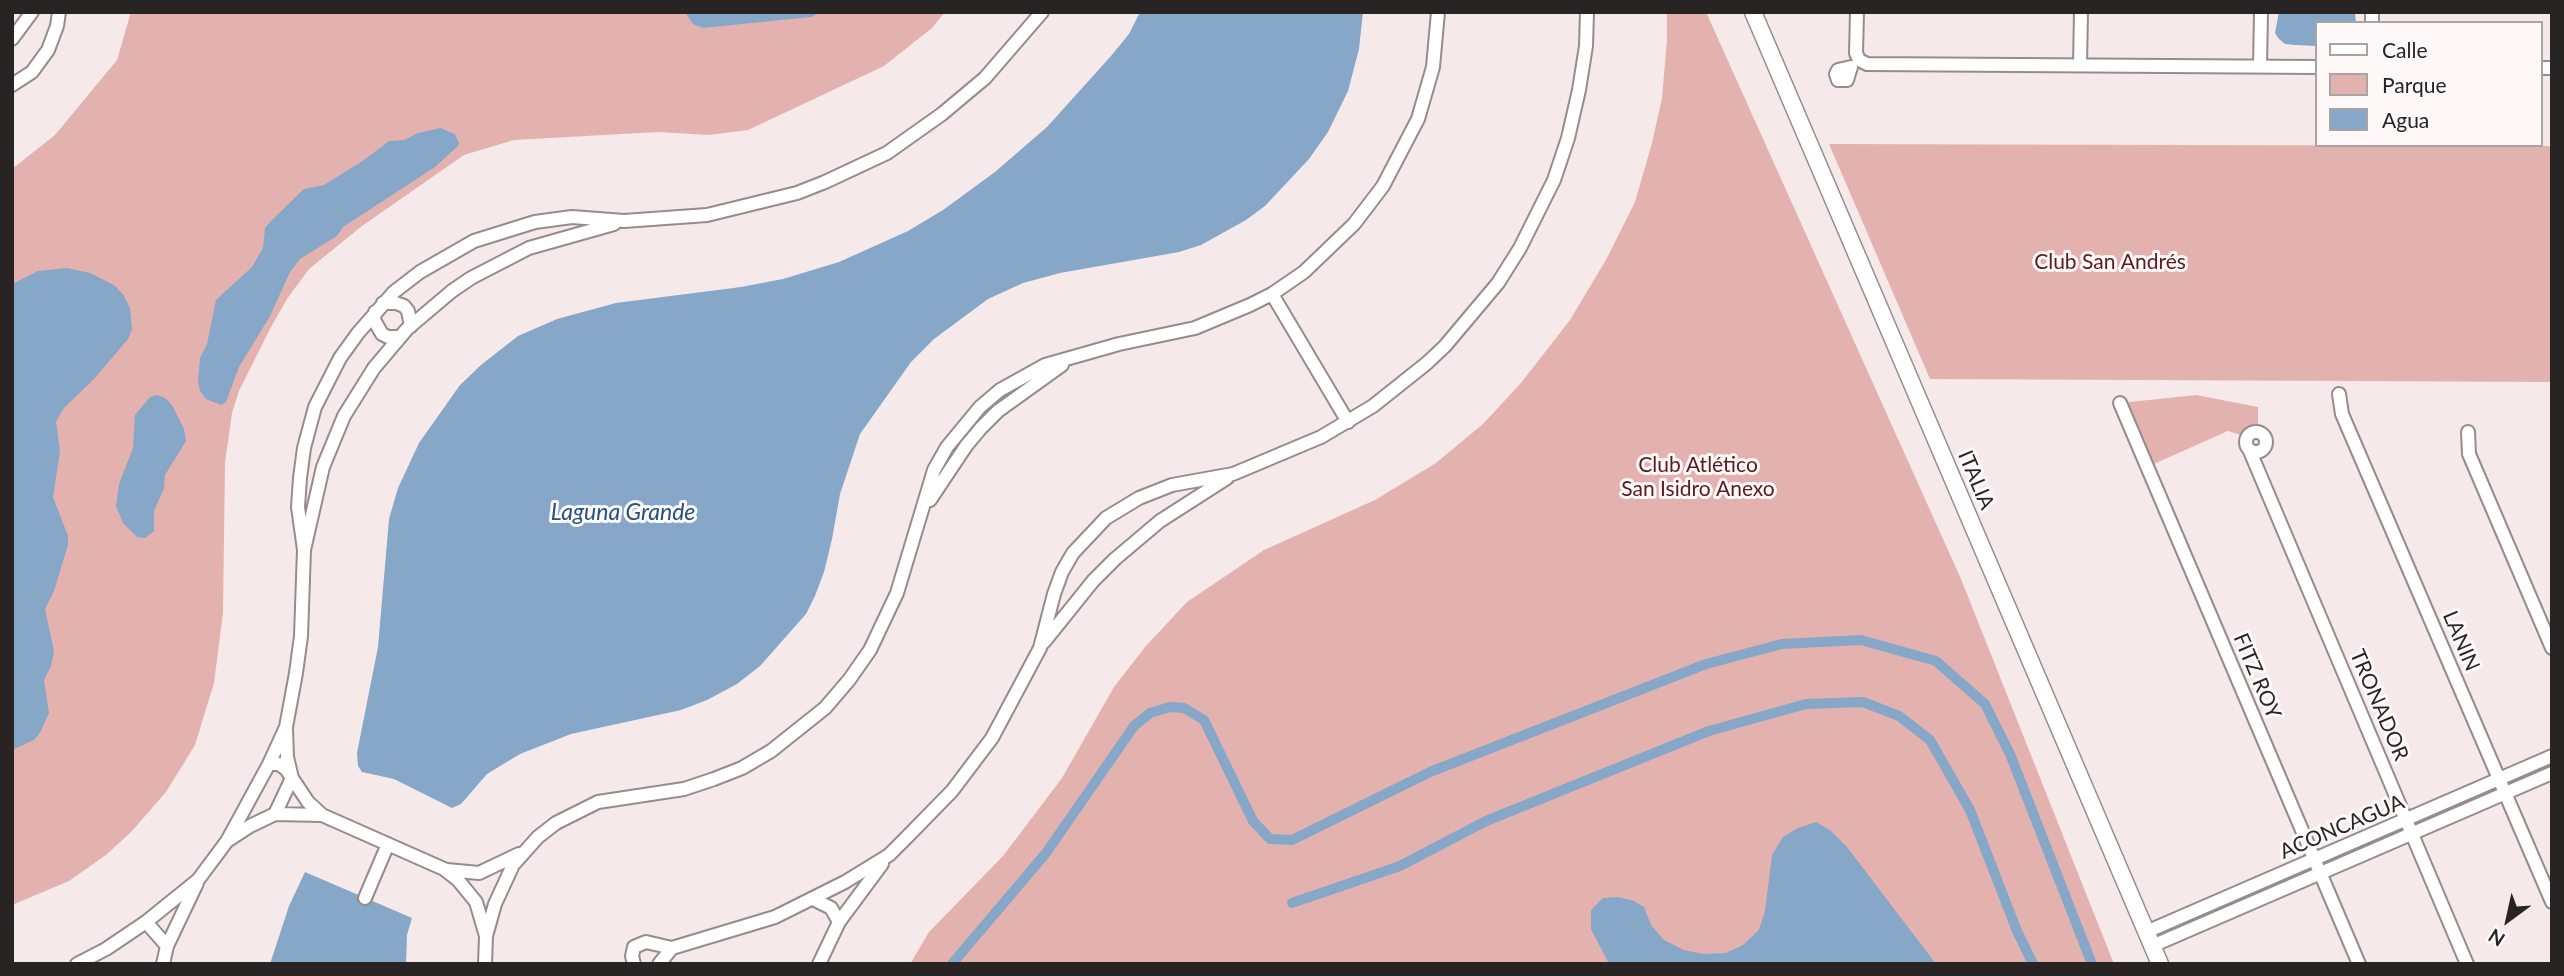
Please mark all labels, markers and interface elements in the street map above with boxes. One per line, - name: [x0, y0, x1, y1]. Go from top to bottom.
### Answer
- legend: [2316, 21, 2543, 147]
- text: Calle: [2382, 37, 2427, 62]
- text: Parque: [2382, 72, 2447, 97]
- text: Agua: [2382, 107, 2429, 132]
- park label: Club San Andrés: [2034, 249, 2186, 275]
- street label: ITALIA: [1952, 447, 2000, 513]
- park label: Club Atlético San Isidro Anexo: [1621, 452, 1775, 502]
- water label: Laguna Grande: [551, 499, 695, 527]
- street label: LANIN: [2437, 607, 2485, 675]
- street label: FITZ ROY: [2228, 630, 2286, 722]
- street label: TRONADOR: [2344, 646, 2414, 764]
- street label: ACONCAGUA: [2276, 789, 2408, 865]
- north arrow: [2473, 885, 2543, 955]
- text: N: [2484, 924, 2509, 952]

